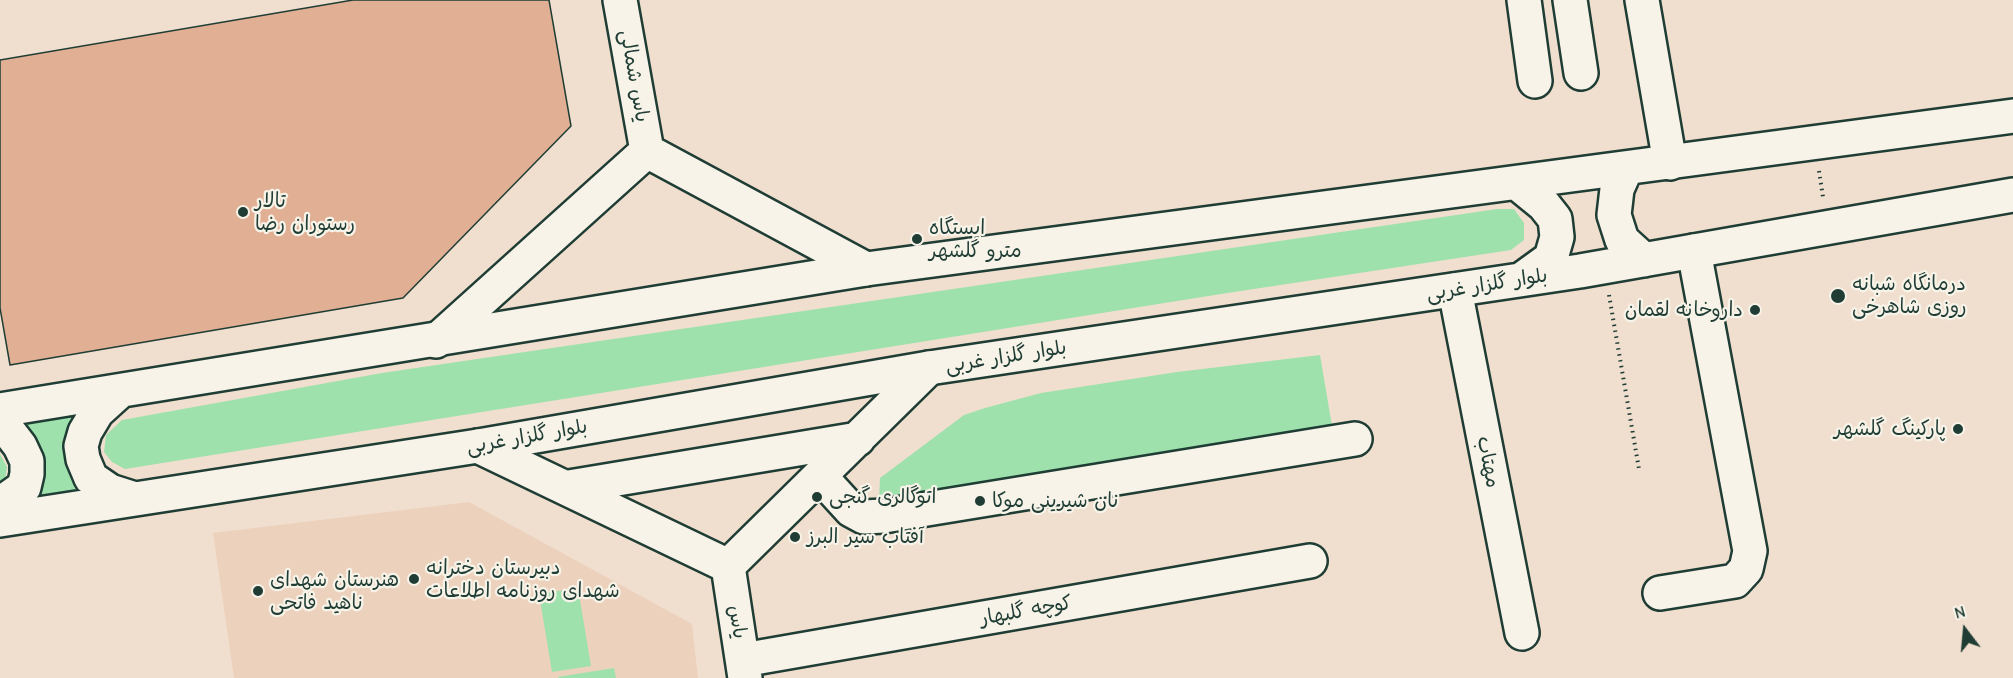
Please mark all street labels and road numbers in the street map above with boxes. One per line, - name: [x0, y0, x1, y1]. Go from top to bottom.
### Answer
- street label: یاس شمالی: [614, 28, 654, 124]
- street label: بلوار گلزار غربی: [1425, 264, 1549, 306]
- street label: بلوار گلزار غربی: [944, 336, 1068, 378]
- street label: بلوار گلزار غربی: [465, 415, 589, 459]
- street label: مهتاب: [1471, 434, 1505, 490]
- street label: کوچه گلبهار: [978, 591, 1074, 631]
- street label: یاس: [723, 603, 751, 641]

